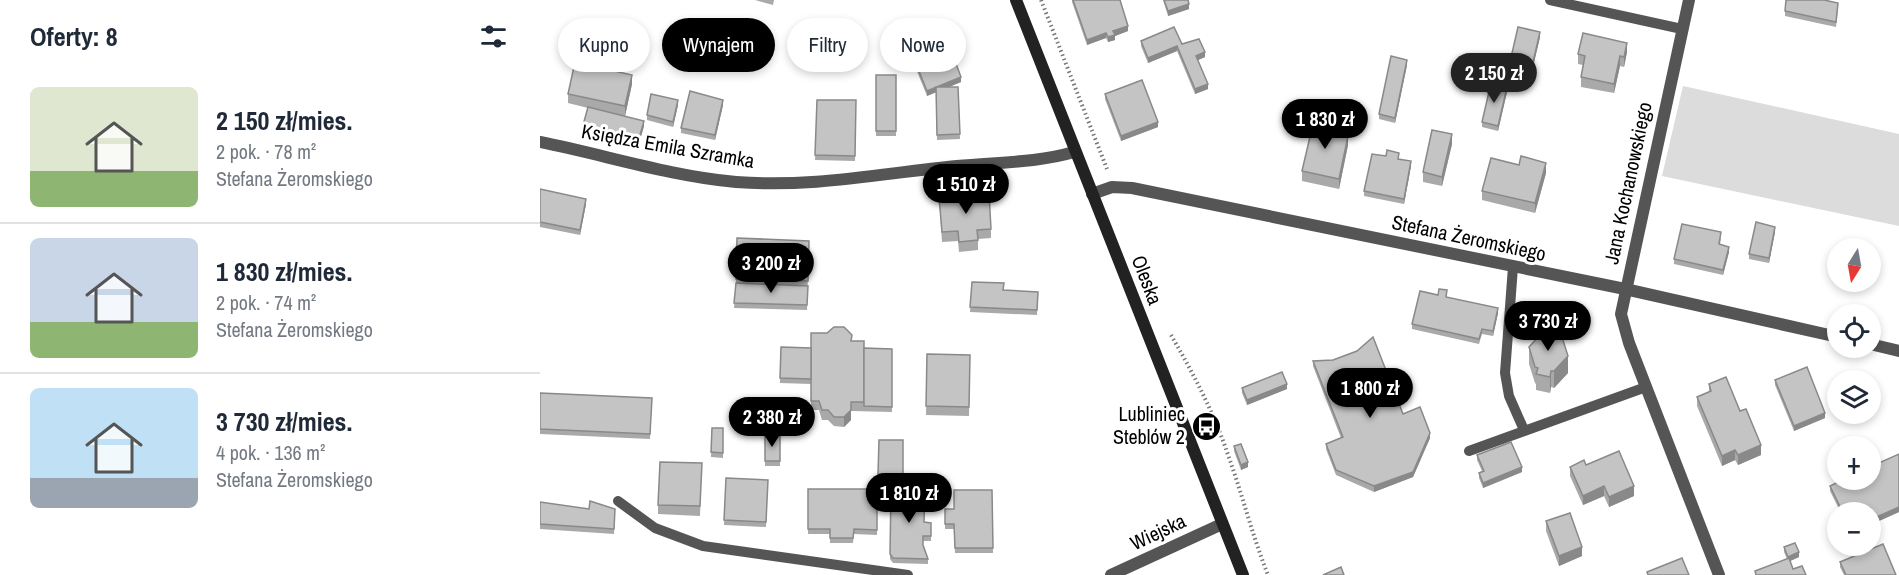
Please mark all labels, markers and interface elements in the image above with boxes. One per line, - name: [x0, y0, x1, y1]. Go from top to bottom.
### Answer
- chip: Kupno: [558, 18, 650, 72]
- chip: Wynajem: [662, 18, 775, 72]
- chip: Filtry: [787, 18, 868, 72]
- chip: Nowe: [880, 18, 966, 72]
- text: Oferty: 8: [30, 19, 118, 54]
- icon: filters: [477, 20, 510, 53]
- pin: 2 150 zł: [1432, 53, 1556, 104]
- text: 2 150 zł: [1465, 59, 1523, 86]
- pin: 1 830 zł: [1263, 99, 1387, 150]
- street label: Jana Kochanowskiego: [1597, 99, 1658, 266]
- text: 2 150 zł/mies.: [216, 103, 352, 138]
- text: 1 830 zł: [1296, 105, 1354, 132]
- icon: home: [78, 111, 150, 183]
- street label: Księdza Emila Szramka: [580, 117, 757, 174]
- text: 2 pok. · 78 m²: [216, 138, 316, 165]
- pin: 1 510 zł: [904, 164, 1028, 215]
- text: Stefana Żeromskiego: [216, 165, 373, 192]
- text: 1 510 zł: [937, 170, 995, 197]
- street label: Stefana Żeromskiego: [1390, 208, 1549, 267]
- north arrow: [1827, 238, 1881, 292]
- map controls: [1827, 238, 1881, 556]
- pin: 3 200 zł: [709, 243, 833, 294]
- text: 3 200 zł: [742, 249, 800, 276]
- street label: Oleska: [1126, 251, 1169, 308]
- text: 1 830 zł/mies.: [216, 254, 352, 289]
- icon: home: [78, 262, 150, 334]
- text: 2 pok. · 74 m²: [216, 289, 316, 316]
- pin: 3 730 zł: [1486, 301, 1610, 352]
- button: locate: [1827, 304, 1881, 358]
- text: 3 730 zł: [1519, 307, 1577, 334]
- text: Stefana Żeromskiego: [216, 316, 373, 343]
- pin: 1 800 zł: [1308, 368, 1432, 419]
- button: layers: [1827, 370, 1881, 424]
- text: 1 800 zł: [1341, 374, 1399, 401]
- pin: 2 380 zł: [710, 397, 834, 448]
- place label: Lubliniec Steblów 2: [1113, 400, 1185, 450]
- text: 2 380 zł: [743, 403, 801, 430]
- text: 3 730 zł/mies.: [216, 404, 352, 439]
- bus stop icon: Lubliniec Steblów 2: [1190, 410, 1222, 442]
- icon: home: [78, 412, 150, 484]
- button: +: [1827, 436, 1881, 490]
- text: 4 pok. · 136 m²: [216, 439, 325, 466]
- text: Stefana Żeromskiego: [216, 466, 373, 493]
- pin: 1 810 zł: [847, 473, 971, 524]
- text: 1 810 zł: [880, 479, 938, 506]
- button: −: [1827, 502, 1881, 556]
- street label: Wiejska: [1126, 507, 1190, 556]

